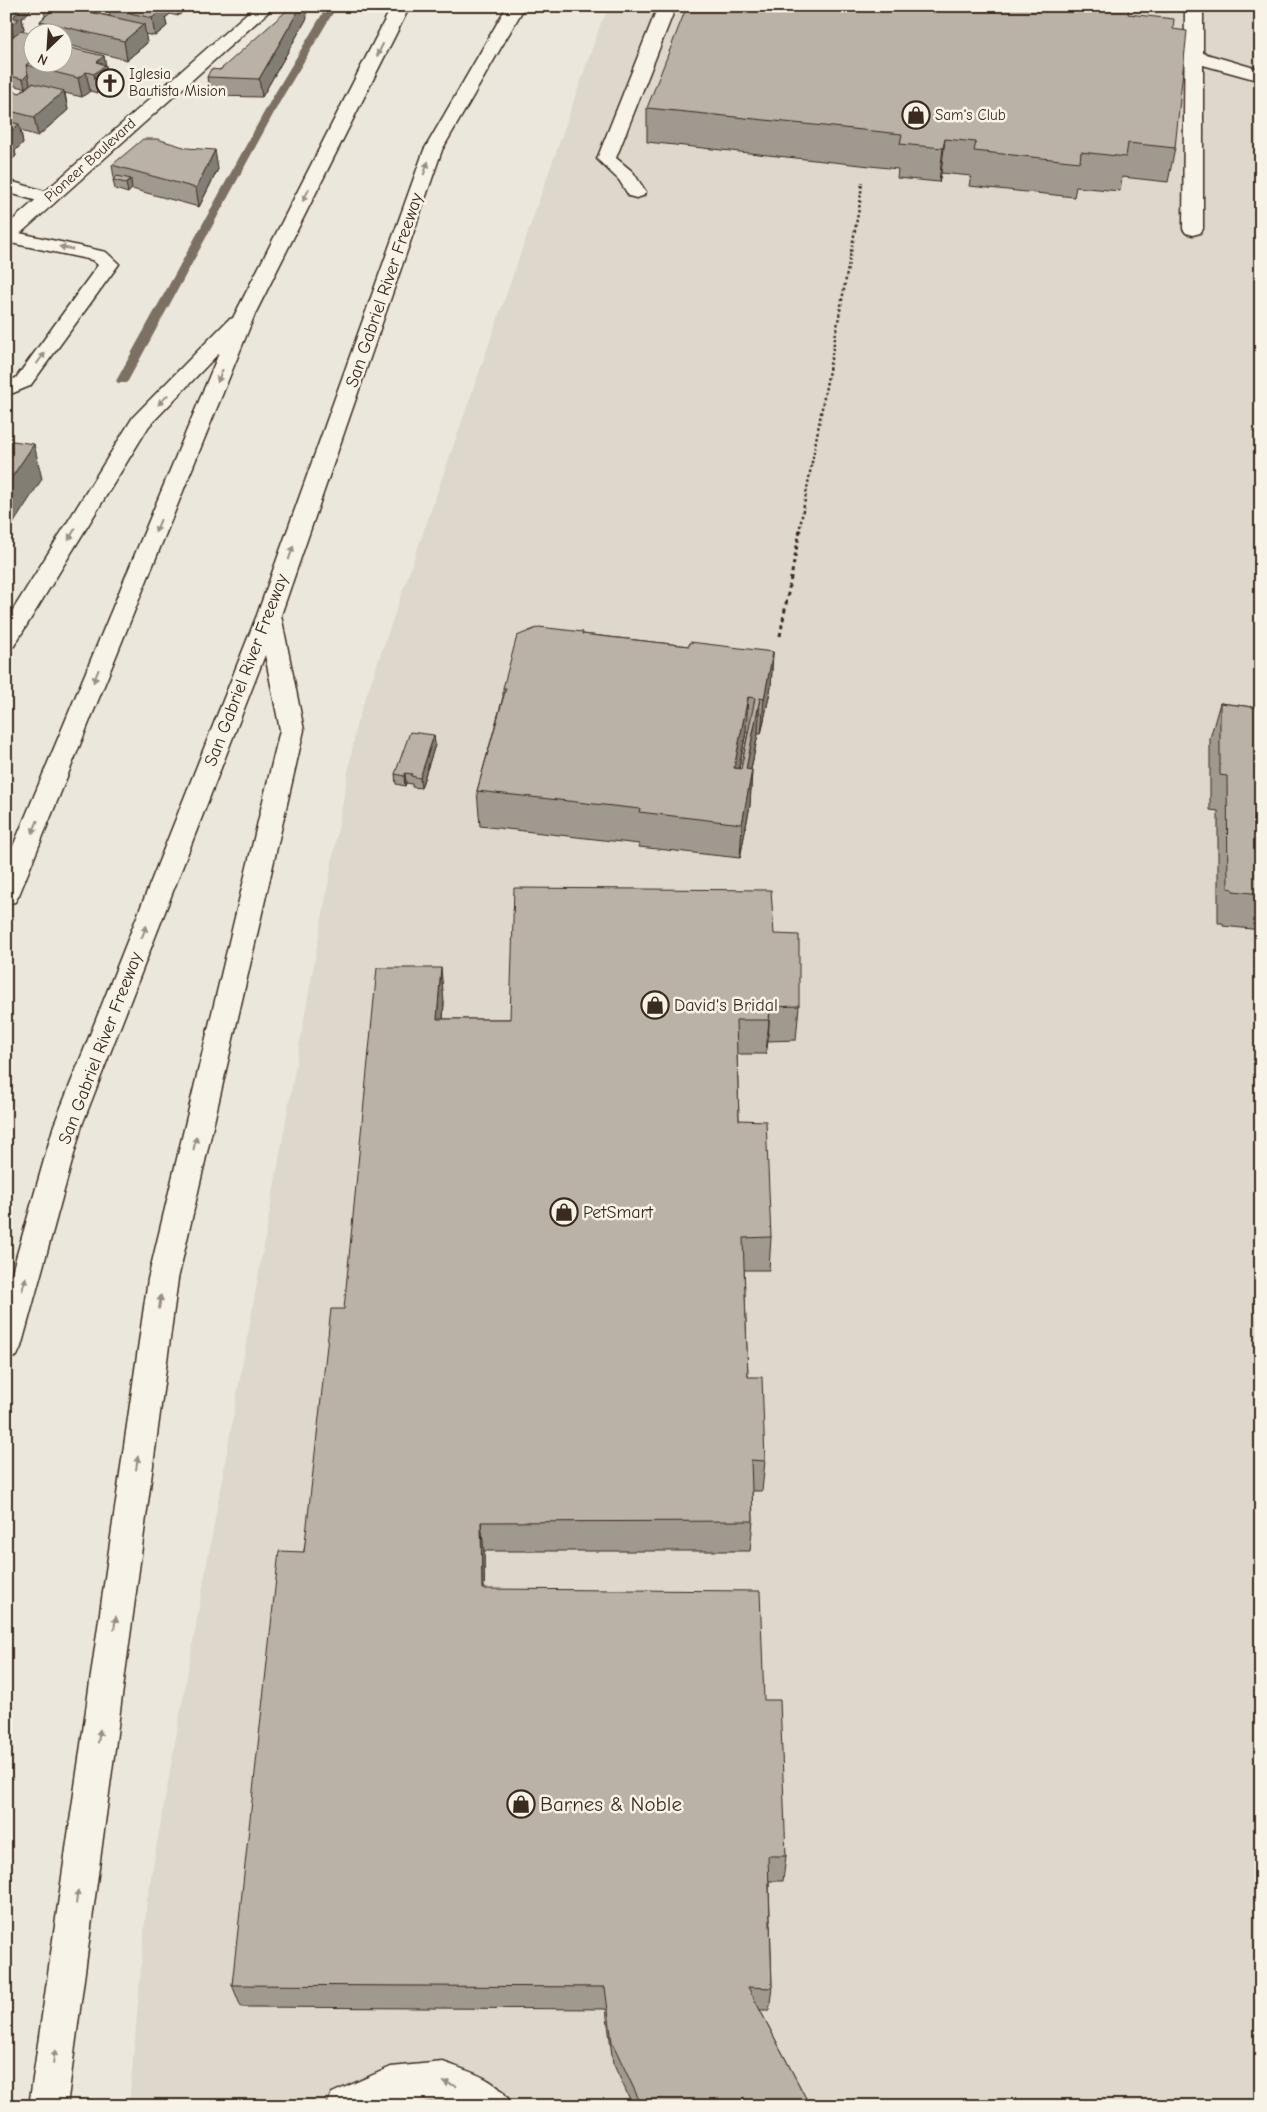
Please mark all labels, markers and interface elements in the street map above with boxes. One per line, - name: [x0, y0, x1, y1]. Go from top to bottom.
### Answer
- north arrow: [22, 22, 72, 72]
- one-way arrow: [376, 43, 384, 57]
- text: N: [35, 50, 50, 69]
- place label: Iglesia Bautista Mision: [129, 65, 226, 100]
- church icon: Iglesia Bautista Mision: [95, 68, 125, 98]
- shop icon: Sam's Club: [901, 100, 931, 130]
- place label: Sam's Club: [935, 106, 1006, 124]
- street label: Pioneer Boulevard: [41, 114, 139, 206]
- one-way arrow: [423, 161, 431, 176]
- one-way arrow: [302, 188, 310, 202]
- street label: San Gabriel River Freeway: [341, 189, 428, 390]
- one-way arrow: [57, 244, 73, 252]
- one-way arrow: [36, 351, 46, 365]
- one-way arrow: [216, 369, 224, 384]
- one-way arrow: [157, 393, 169, 405]
- one-way arrow: [154, 519, 162, 533]
- one-way arrow: [67, 527, 76, 540]
- one-way arrow: [288, 545, 295, 560]
- street label: San Gabriel River Freeway: [200, 570, 293, 769]
- one-way arrow: [92, 669, 100, 683]
- one-way arrow: [30, 819, 38, 834]
- one-way arrow: [141, 924, 149, 939]
- street label: San Gabriel River Freeway: [54, 948, 147, 1147]
- shop icon: David's Bridal: [640, 990, 670, 1020]
- place label: David's Bridal: [674, 995, 778, 1016]
- one-way arrow: [191, 1135, 199, 1151]
- shop icon: PetSmart: [549, 1197, 579, 1227]
- place label: PetSmart: [583, 1202, 654, 1223]
- one-way arrow: [20, 1276, 28, 1291]
- one-way arrow: [156, 1293, 164, 1309]
- one-way arrow: [134, 1454, 142, 1470]
- one-way arrow: [111, 1615, 119, 1631]
- one-way arrow: [96, 1727, 104, 1743]
- shop icon: Barnes & Noble: [506, 1789, 536, 1819]
- place label: Barnes & Noble: [540, 1792, 682, 1816]
- one-way arrow: [73, 1888, 81, 1904]
- one-way arrow: [51, 2049, 59, 2065]
- one-way arrow: [442, 2080, 457, 2088]

